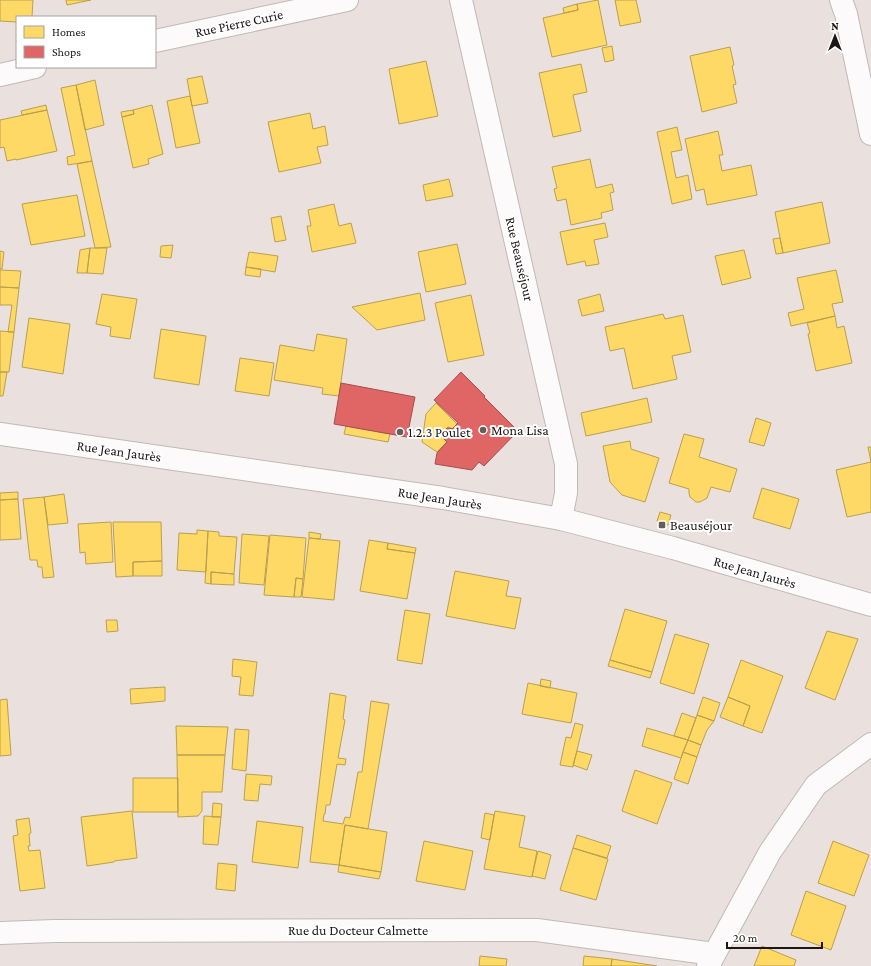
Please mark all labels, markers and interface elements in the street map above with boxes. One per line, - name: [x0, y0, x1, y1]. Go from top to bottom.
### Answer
- street label: Rue Pierre Curie: [194, 6, 284, 40]
- legend: [16, 16, 156, 68]
- north arrow: [815, 16, 855, 56]
- text: N: [831, 20, 839, 32]
- text: Homes: [52, 25, 86, 39]
- text: Shops: [52, 45, 81, 59]
- street label: Rue Beauséjour: [502, 215, 537, 303]
- place label: Mona Lisa: [491, 422, 549, 438]
- place label: 1.2.3 Poulet: [408, 424, 471, 440]
- marker: Mona Lisa: [478, 425, 488, 435]
- marker: 1.2.3 Poulet: [395, 427, 405, 437]
- street label: Rue Jean Jaurès: [76, 437, 162, 465]
- street label: Rue Jean Jaurès: [397, 483, 483, 513]
- place label: Beauséjour: [670, 517, 732, 534]
- marker: Beauséjour: [657, 520, 667, 530]
- street label: Rue Jean Jaurès: [712, 553, 798, 591]
- street label: Rue du Docteur Calmette: [288, 922, 428, 938]
- scale bar: [727, 924, 822, 950]
- text: 20 m: [733, 931, 758, 945]

